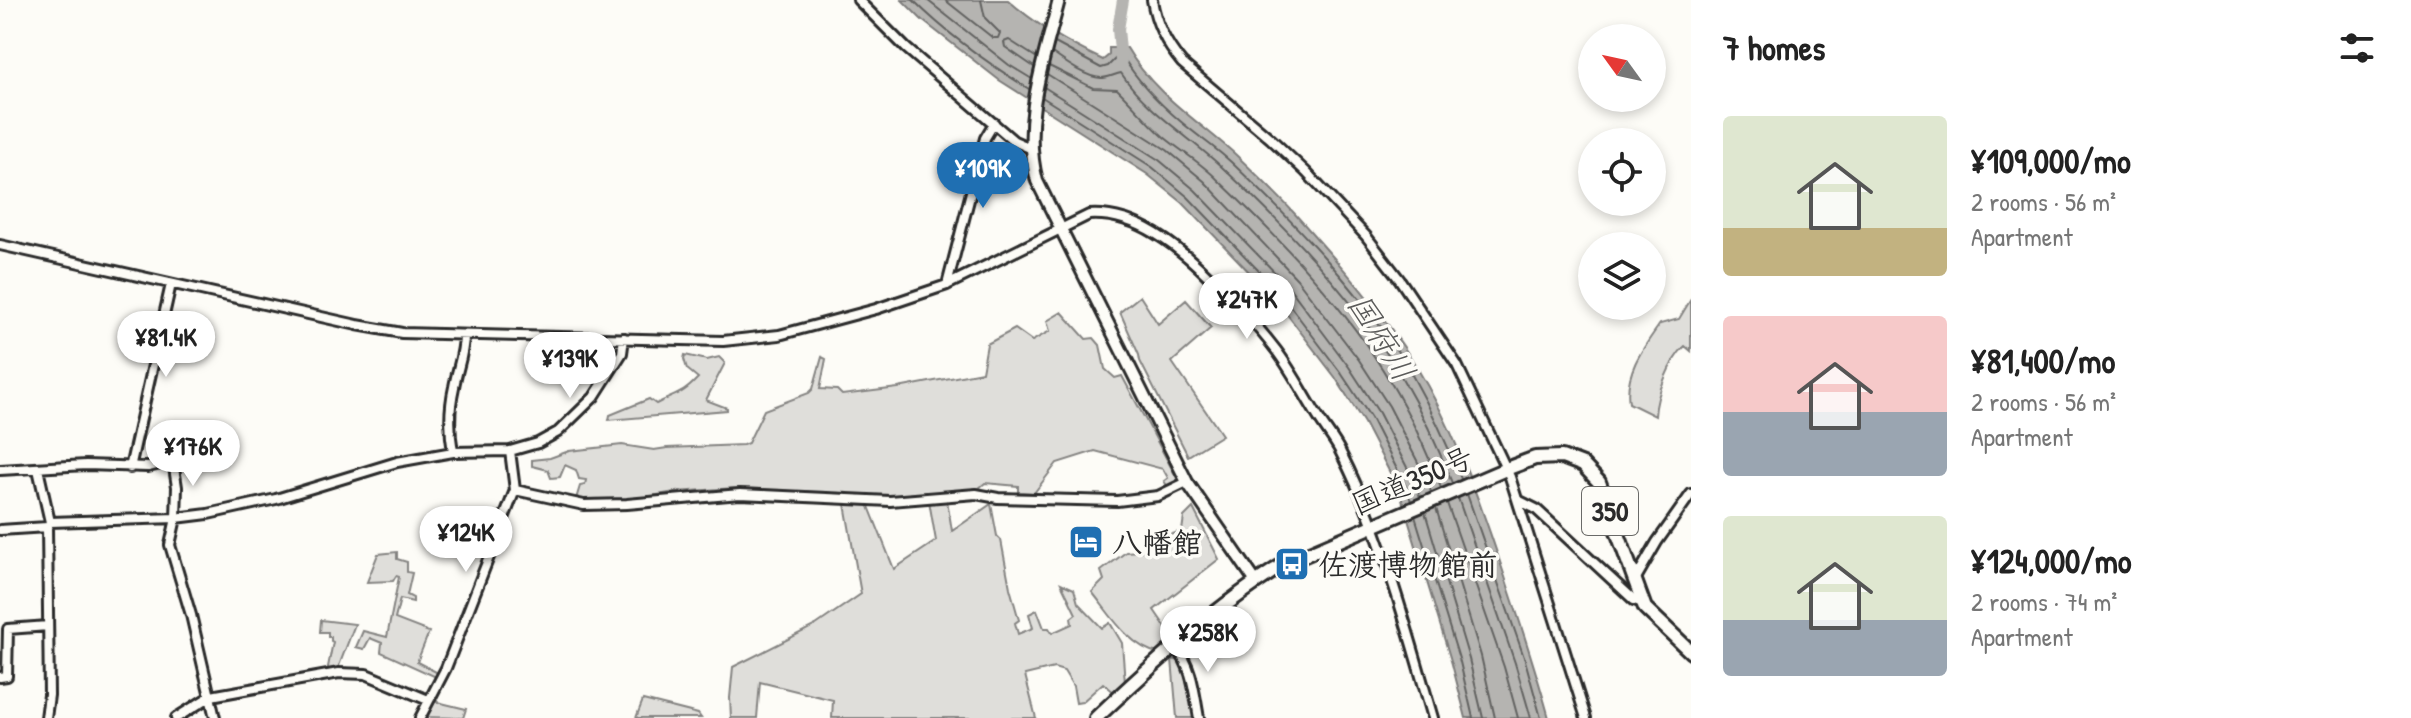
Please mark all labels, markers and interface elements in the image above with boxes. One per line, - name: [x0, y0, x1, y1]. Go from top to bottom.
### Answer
- north arrow: [1578, 24, 1666, 112]
- map controls: [1578, 24, 1666, 320]
- text: 7 homes: [1723, 25, 1825, 71]
- icon: filters: [2335, 26, 2379, 70]
- button: locate: [1578, 128, 1666, 216]
- text: ¥109,000/mo: [1971, 138, 2131, 184]
- pin: ¥109K: [927, 142, 1039, 210]
- icon: home: [1787, 148, 1883, 244]
- text: ¥109K: [955, 150, 1011, 185]
- text: 2 rooms · 56 m²: [1971, 184, 2116, 219]
- text: Apartment: [1971, 219, 2073, 254]
- button: layers: [1578, 232, 1666, 320]
- pin: ¥247K: [1191, 273, 1303, 341]
- text: ¥247K: [1217, 281, 1277, 316]
- water label: 国府川: [1338, 285, 1426, 389]
- pin: ¥81.4K: [101, 311, 231, 379]
- text: ¥81.4K: [135, 319, 197, 354]
- pin: ¥139K: [514, 332, 626, 400]
- text: ¥81,400/mo: [1971, 338, 2115, 384]
- text: ¥139K: [542, 340, 598, 375]
- icon: home: [1787, 348, 1883, 444]
- text: 2 rooms · 56 m²: [1971, 384, 2116, 419]
- text: Apartment: [1971, 419, 2073, 454]
- pin: ¥176K: [137, 420, 249, 488]
- text: ¥176K: [164, 428, 222, 463]
- street label: 国道350号: [1345, 436, 1479, 524]
- road number: 350: [1582, 487, 1638, 535]
- pin: ¥124K: [410, 506, 522, 574]
- text: ¥124K: [437, 514, 495, 549]
- place label: 八幡館: [1112, 522, 1202, 562]
- hotel icon: 八幡館: [1067, 523, 1105, 561]
- text: ¥124,000/mo: [1971, 538, 2132, 584]
- place label: 佐渡博物館前: [1318, 544, 1498, 584]
- bus stop icon: 佐渡博物館前: [1273, 545, 1311, 583]
- icon: home: [1787, 548, 1883, 644]
- text: 2 rooms · 74 m²: [1971, 584, 2117, 619]
- pin: ¥258K: [1152, 606, 1264, 674]
- text: ¥258K: [1178, 614, 1238, 649]
- text: Apartment: [1971, 619, 2073, 654]

